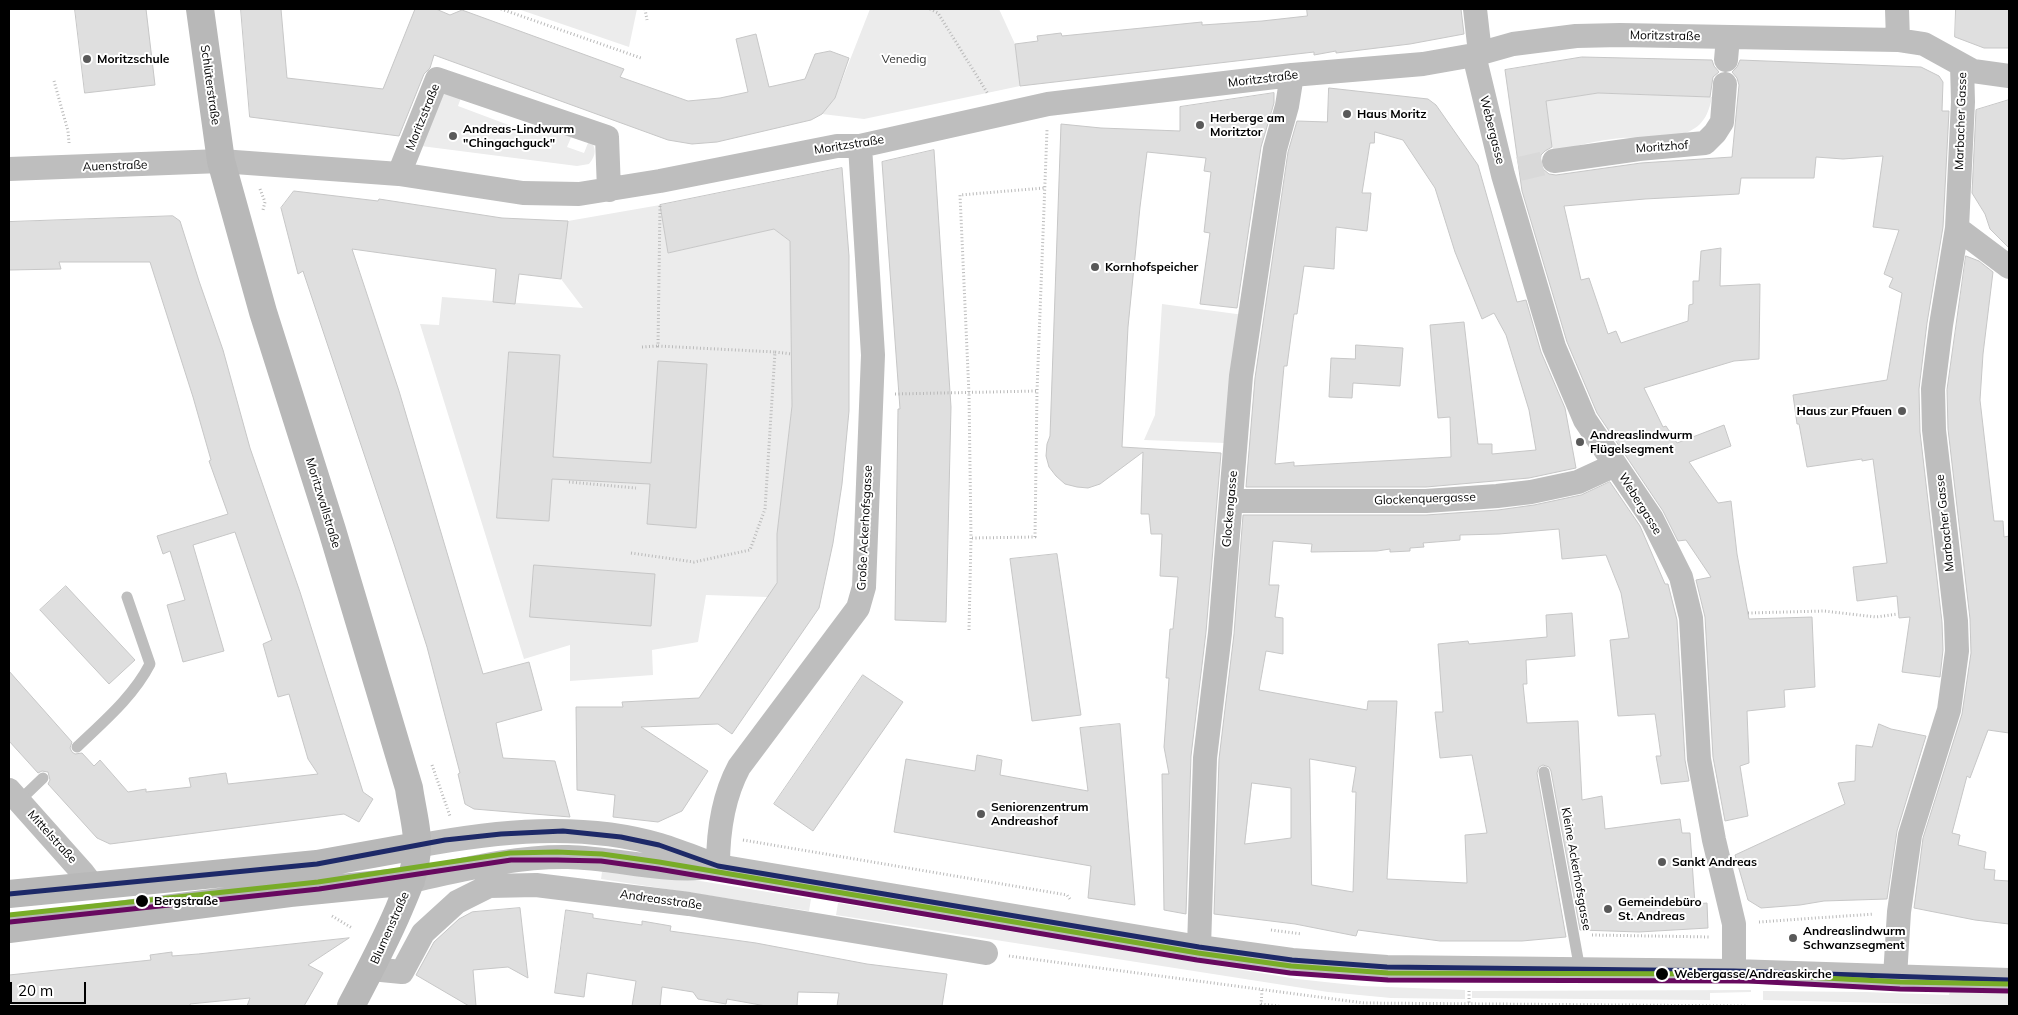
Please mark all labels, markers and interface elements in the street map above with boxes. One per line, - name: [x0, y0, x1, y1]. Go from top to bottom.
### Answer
- street label: Moritzstraße: [1630, 28, 1700, 44]
- street label: Schlüterstraße: [197, 44, 223, 126]
- place label: Moritzschule: [97, 52, 169, 66]
- park label: Venedig: [881, 52, 927, 66]
- marker: Moritzschule: [81, 53, 93, 65]
- street label: Moritzstraße: [1227, 68, 1299, 90]
- street label: Marbacher Gasse: [1952, 72, 1970, 170]
- street label: Moritzstraße: [403, 82, 443, 152]
- street label: Webergasse: [1477, 94, 1507, 166]
- place label: Haus Moritz: [1357, 107, 1426, 121]
- marker: Haus Moritz: [1341, 108, 1353, 120]
- place label: Herberge am Moritztor: [1210, 111, 1285, 139]
- marker: Herberge am Moritztor: [1194, 119, 1206, 131]
- place label: Andreas-Lindwurm "Chingachguck": [463, 122, 574, 150]
- marker: Andreas-Lindwurm "Chingachguck": [447, 130, 459, 142]
- street label: Moritzstraße: [813, 132, 885, 158]
- street label: Moritzhof: [1635, 138, 1689, 156]
- street label: Auenstraße: [82, 158, 148, 174]
- place label: Kornhofspeicher: [1105, 260, 1198, 274]
- marker: Kornhofspeicher: [1089, 261, 1101, 273]
- place label: Haus zur Pfauen: [1797, 404, 1892, 418]
- marker: Haus zur Pfauen: [1896, 405, 1908, 417]
- place label: Andreaslindwurm Flügelsegment: [1590, 428, 1693, 456]
- marker: Andreaslindwurm Flügelsegment: [1574, 436, 1586, 448]
- street label: Moritzwallstraße: [302, 456, 344, 550]
- street label: Große Ackerhofsgasse: [855, 465, 875, 591]
- street label: Glockengasse: [1219, 470, 1241, 548]
- street label: Webergasse: [1615, 470, 1665, 538]
- street label: Marbacher Gasse: [1933, 474, 1957, 572]
- street label: Glockenquergasse: [1374, 490, 1476, 508]
- place label: Seniorenzentrum Andreashof: [991, 800, 1088, 828]
- street label: Kleine Ackerhofsgasse: [1558, 806, 1594, 932]
- street label: Mittelstraße: [24, 807, 80, 867]
- marker: Seniorenzentrum Andreashof: [975, 808, 987, 820]
- place label: Sankt Andreas: [1672, 855, 1757, 869]
- marker: Sankt Andreas: [1656, 856, 1668, 868]
- street label: Andreasstraße: [619, 887, 703, 913]
- street label: Blumenstraße: [368, 890, 412, 966]
- marker: Bergstraße: [134, 893, 150, 909]
- place label: Bergstraße: [154, 894, 218, 908]
- place label: Gemeindebüro St. Andreas: [1618, 895, 1702, 923]
- marker: Gemeindebüro St. Andreas: [1602, 903, 1614, 915]
- place label: Andreaslindwurm Schwanzsegment: [1803, 924, 1906, 952]
- marker: Andreaslindwurm Schwanzsegment: [1787, 932, 1799, 944]
- marker: Webergasse/Andreaskirche: [1654, 966, 1670, 982]
- place label: Webergasse/Andreaskirche: [1674, 967, 1832, 981]
- scale bar: [12, 972, 89, 1004]
- text: 20 m: [18, 981, 53, 1000]

